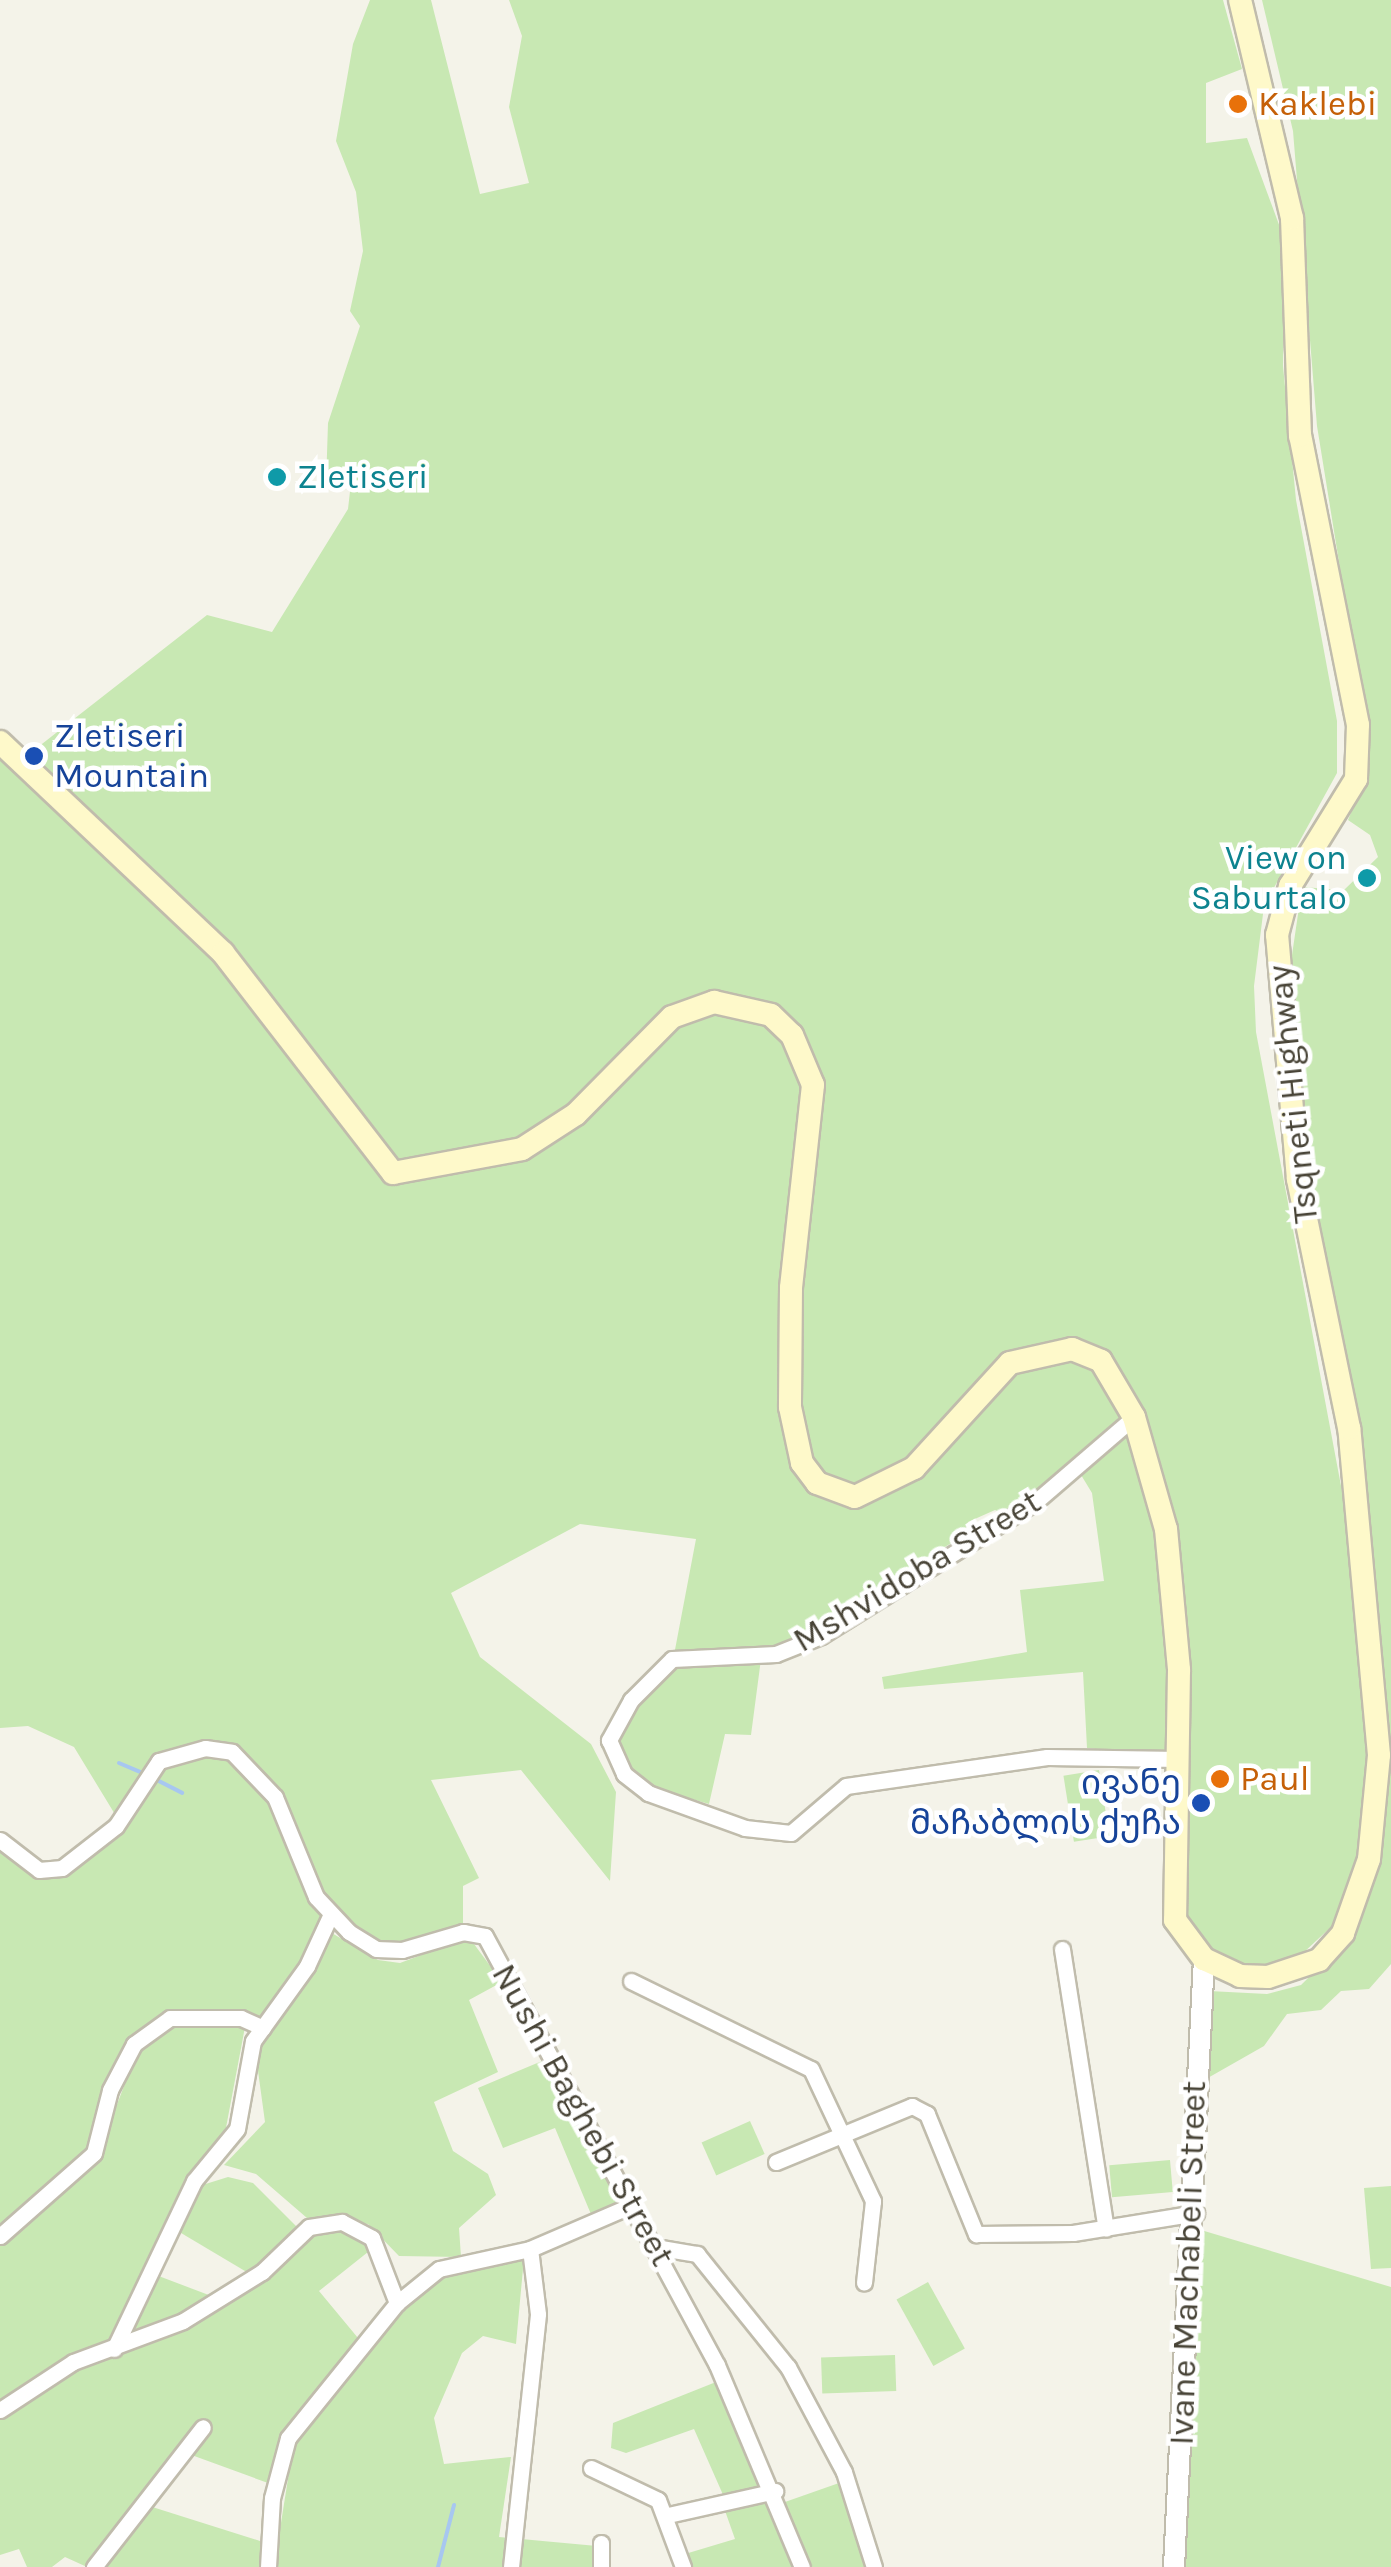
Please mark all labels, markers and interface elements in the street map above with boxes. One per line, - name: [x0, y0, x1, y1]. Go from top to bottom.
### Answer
- place label: Kaklebi: [1258, 83, 1377, 125]
- marker: Kaklebi: [1227, 93, 1249, 115]
- place label: Zletiseri: [297, 456, 429, 498]
- marker: Zletiseri: [266, 466, 288, 488]
- place label: Zletiseri Mountain: [54, 715, 209, 797]
- marker: Zletiseri Mountain: [23, 745, 45, 767]
- place label: View on Saburtalo: [1191, 837, 1347, 919]
- marker: View on Saburtalo: [1356, 867, 1378, 889]
- street label: Tsqneti Highway: [1259, 963, 1327, 1225]
- street label: Mshvidoba Street: [786, 1481, 1048, 1661]
- place label: Paul: [1240, 1758, 1310, 1800]
- place label: ივანე მაჩაბლის ქუჩა: [910, 1762, 1181, 1844]
- marker: Paul: [1209, 1768, 1231, 1790]
- marker: ივანე მაჩაბლის ქუჩა: [1190, 1792, 1212, 1814]
- street label: Nushi Baghebi Street: [483, 1957, 683, 2273]
- street label: Ivane Machabeli Street: [1161, 2080, 1215, 2446]

